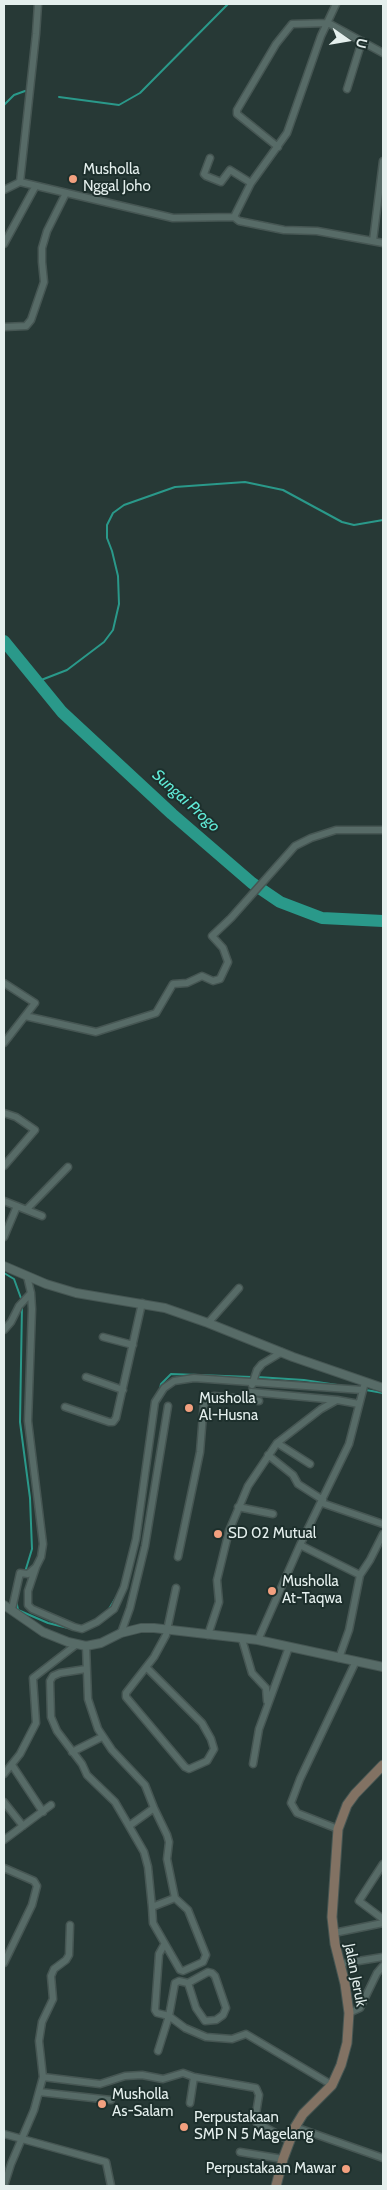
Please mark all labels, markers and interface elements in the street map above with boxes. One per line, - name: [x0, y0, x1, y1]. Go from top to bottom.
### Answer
- north arrow: [322, 15, 372, 65]
- text: U: [352, 36, 372, 50]
- place label: Musholla Nggal Joho: [83, 161, 151, 196]
- marker: Musholla Nggal Joho: [67, 173, 79, 185]
- water label: Sungai Progo: [148, 766, 224, 836]
- place label: Musholla Al-Husna: [199, 1390, 258, 1425]
- marker: Musholla Al-Husna: [183, 1402, 195, 1414]
- place label: SD 02 Mutual: [228, 1525, 316, 1543]
- marker: SD 02 Mutual: [212, 1528, 224, 1540]
- place label: Musholla At-Taqwa: [282, 1573, 342, 1608]
- marker: Musholla At-Taqwa: [266, 1585, 278, 1597]
- street label: Jalan Jeruk: [340, 1942, 370, 2008]
- place label: Musholla As-Salam: [112, 2086, 173, 2121]
- marker: Musholla As-Salam: [96, 2098, 108, 2110]
- place label: Perpustakaan SMP N 5 Magelang: [194, 2109, 313, 2144]
- marker: Perpustakaan SMP N 5 Magelang: [178, 2121, 190, 2133]
- place label: Perpustakaan Mawar: [206, 2160, 336, 2178]
- marker: Perpustakaan Mawar: [340, 2163, 352, 2175]

